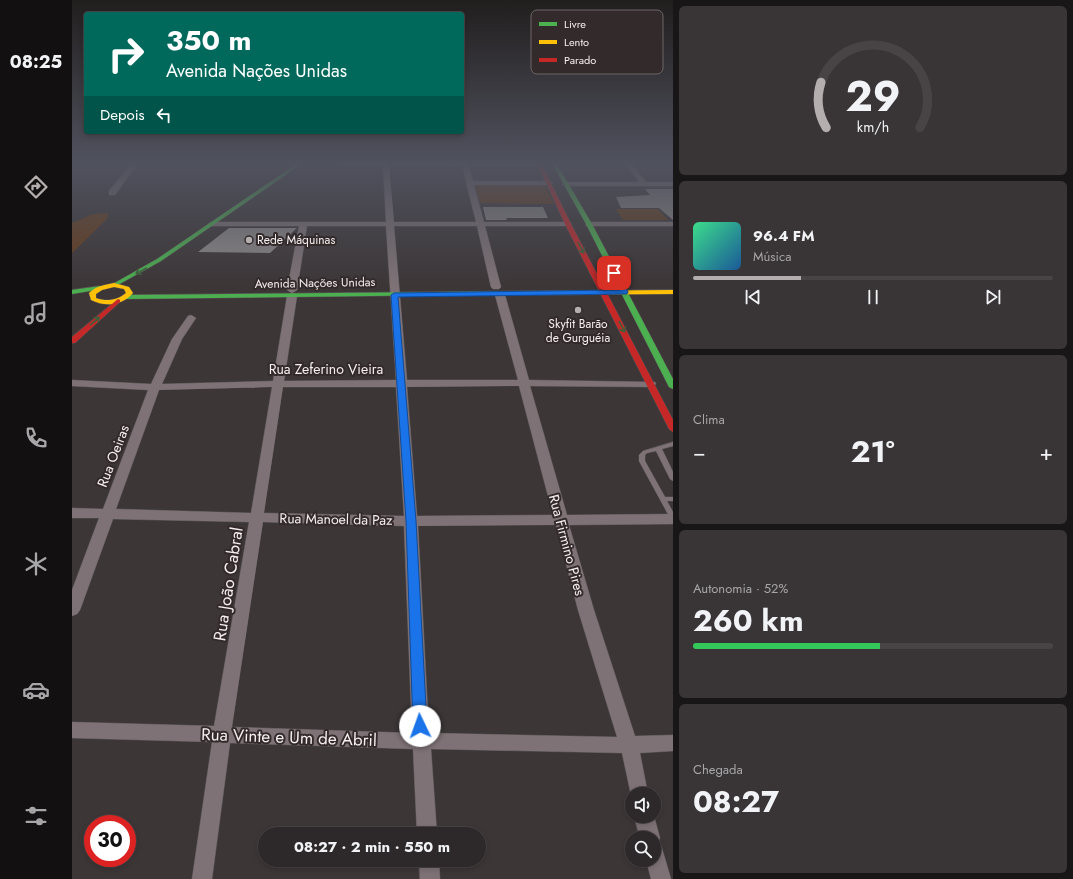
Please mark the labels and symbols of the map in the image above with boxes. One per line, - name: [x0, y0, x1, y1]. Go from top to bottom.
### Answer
- legend: [531, 10, 663, 74]
- text: Livre: [564, 16, 586, 32]
- text: Lento: [564, 34, 589, 50]
- text: Parado: [564, 52, 596, 68]
- place label: Rede Máquinas: [257, 231, 335, 249]
- marker: Rede Máquinas: [244, 235, 254, 245]
- one-way arrow: [577, 242, 585, 254]
- pin: [597, 256, 631, 290]
- one-way arrow: [136, 268, 148, 275]
- street label: Avenida Nações Unidas: [255, 273, 376, 293]
- marker: Skyfit Barão de Gurguéia: [573, 305, 583, 315]
- place label: Skyfit Barão de Gurguéia: [546, 315, 610, 347]
- one-way arrow: [89, 316, 100, 325]
- one-way arrow: [619, 321, 626, 333]
- street label: Rua Zeferino Vieira: [269, 359, 383, 379]
- street label: Rua Oeiras: [92, 422, 134, 490]
- street label: Rua Firmino Pires: [544, 492, 590, 598]
- street label: Rua Manoel da Paz: [279, 508, 393, 530]
- street label: Rua João Cabral: [207, 525, 249, 643]
- position arrow: [399, 705, 441, 747]
- street label: Rua Vinte e Um de Abril: [201, 722, 377, 752]
- speed limit sign: 30: [84, 815, 136, 867]

